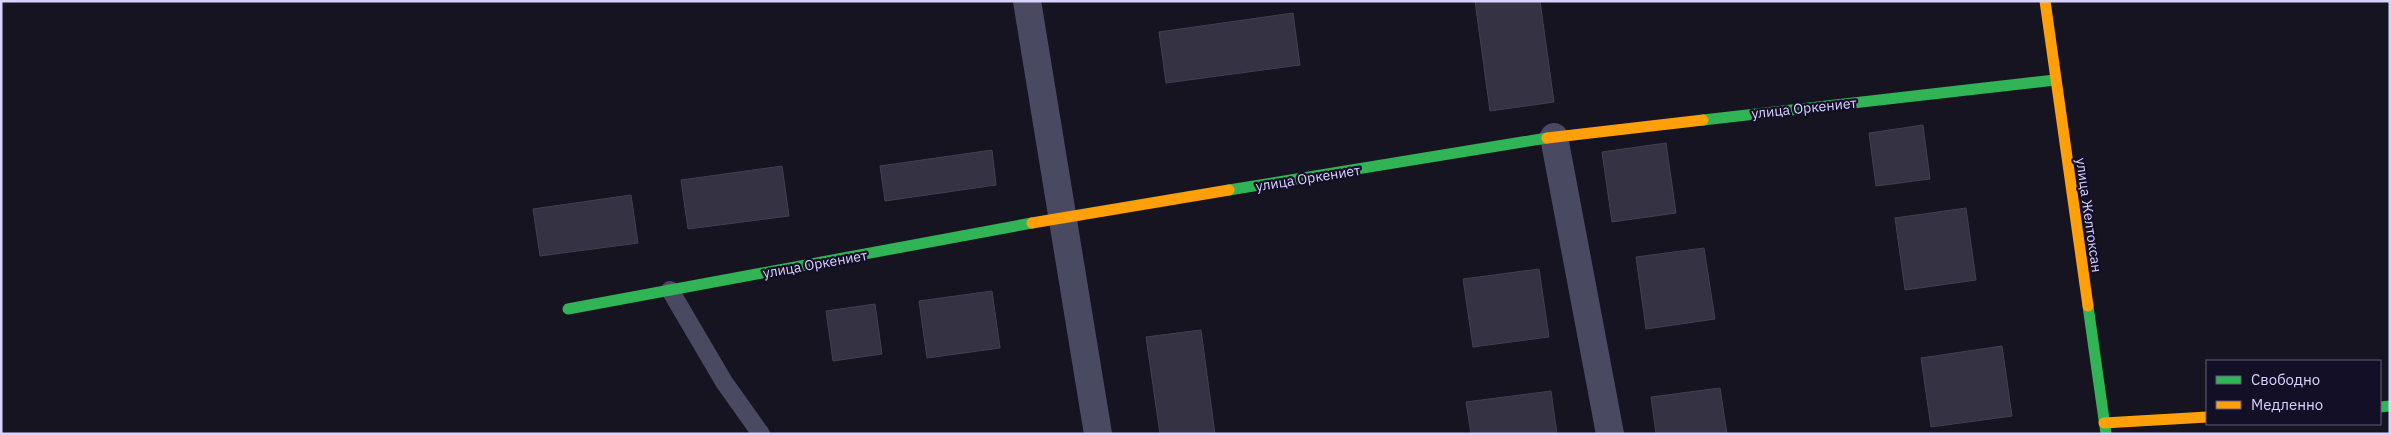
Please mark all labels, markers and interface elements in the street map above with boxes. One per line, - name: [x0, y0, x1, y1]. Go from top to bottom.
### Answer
- street label: улица Оркениет: [1750, 93, 1858, 122]
- street label: улица Желтоксан: [2072, 157, 2106, 273]
- street label: улица Оркениет: [1254, 161, 1362, 195]
- street label: улица Оркениет: [761, 246, 869, 282]
- legend: [2206, 360, 2381, 425]
- text: Свободно: [2251, 370, 2320, 389]
- text: Медленно: [2251, 395, 2323, 414]

